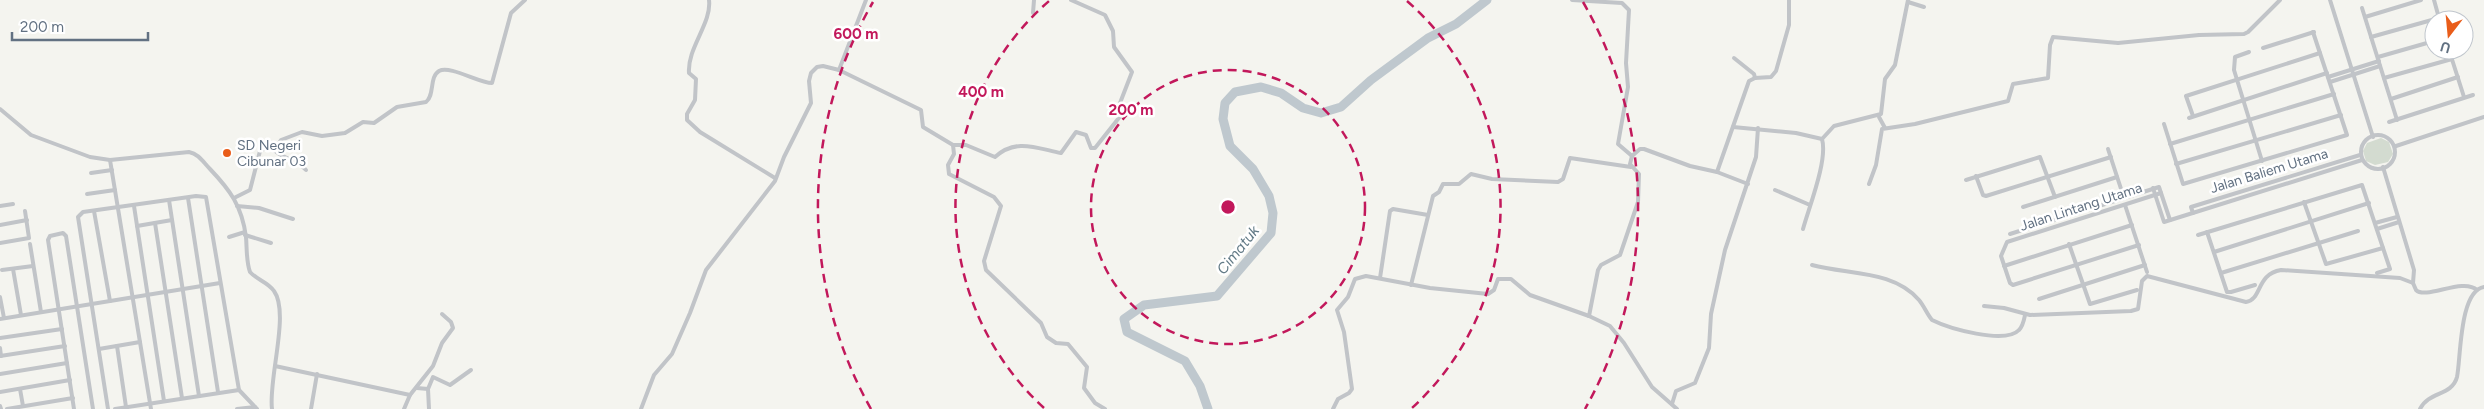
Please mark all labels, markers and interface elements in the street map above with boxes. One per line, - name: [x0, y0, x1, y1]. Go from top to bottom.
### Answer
- scale bar: [12, 10, 149, 42]
- north arrow: [2424, 10, 2474, 60]
- text: 200 m: [20, 18, 64, 36]
- text: 600 m: [834, 25, 878, 43]
- text: U: [2438, 37, 2453, 57]
- text: 400 m: [958, 83, 1004, 101]
- text: 200 m: [1109, 101, 1153, 119]
- place label: SD Negeri Cibunar 03: [237, 137, 306, 170]
- street label: Jalan Baliem Utama: [2208, 145, 2330, 197]
- marker: SD Negeri Cibunar 03: [221, 147, 233, 159]
- street label: Jalan Lintang Utama: [2018, 179, 2144, 235]
- centre of rings: [1219, 198, 1237, 216]
- water label: Cimatuk: [1213, 222, 1263, 278]

